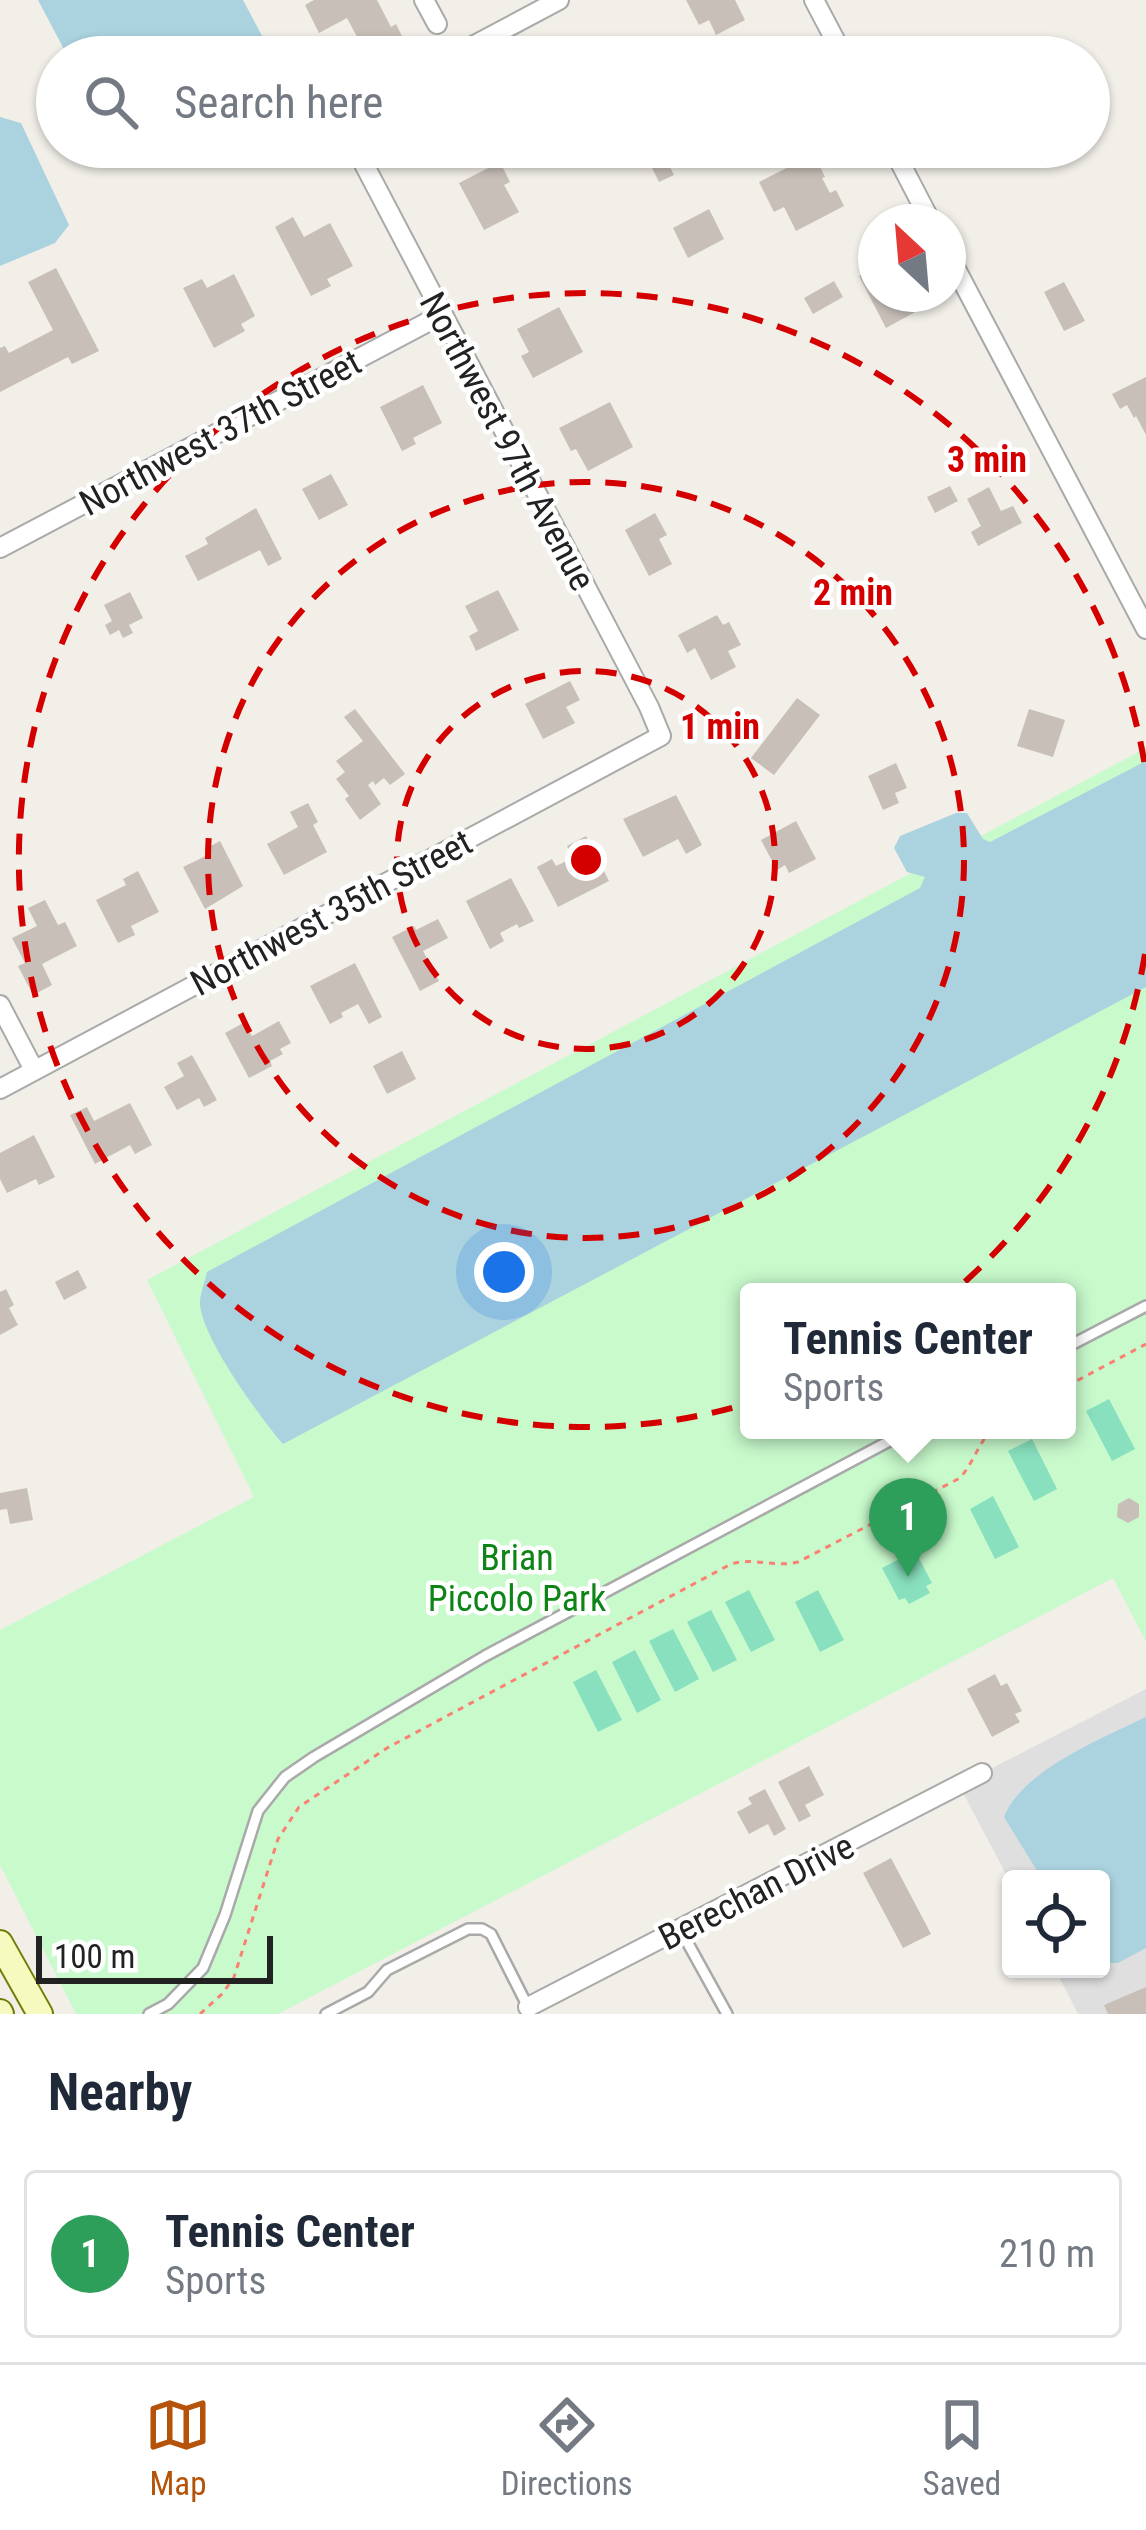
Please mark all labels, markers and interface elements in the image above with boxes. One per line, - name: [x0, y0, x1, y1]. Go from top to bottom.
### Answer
- search box: [36, 36, 1110, 168]
- icon: search: [78, 69, 144, 135]
- text: Search here: [174, 76, 383, 129]
- north arrow: [858, 204, 966, 312]
- street label: Northwest 97th Avenue: [411, 285, 603, 598]
- street label: Northwest 37th Street: [73, 341, 368, 525]
- text: 3 min: [947, 439, 1027, 481]
- text: 2 min: [813, 572, 893, 614]
- text: 1 min: [680, 706, 760, 748]
- street label: Northwest 35th Street: [184, 821, 479, 1005]
- centre of rings: [565, 839, 607, 881]
- your location: [474, 1242, 534, 1302]
- popup: [740, 1283, 1076, 1439]
- text: Tennis Center: [783, 1312, 1033, 1365]
- text: Sports: [783, 1365, 884, 1411]
- pin: 1: [869, 1478, 947, 1577]
- park label: Brian Piccolo Park: [428, 1537, 606, 1620]
- street label: Berechan Drive: [652, 1825, 861, 1959]
- map controls: [1002, 1870, 1110, 1978]
- button: locate: [1002, 1870, 1110, 1978]
- scale bar: [36, 1930, 273, 1983]
- text: 100 m: [54, 1937, 135, 1976]
- text: Nearby: [48, 2063, 192, 2122]
- text: Tennis Center: [165, 2205, 415, 2258]
- text: 1: [80, 2231, 100, 2277]
- text: 210 m: [999, 2231, 1095, 2277]
- text: Sports: [165, 2258, 266, 2304]
- tab: Map: [145, 2392, 211, 2503]
- tab: Directions: [501, 2392, 633, 2503]
- tab: Saved: [923, 2392, 1001, 2503]

